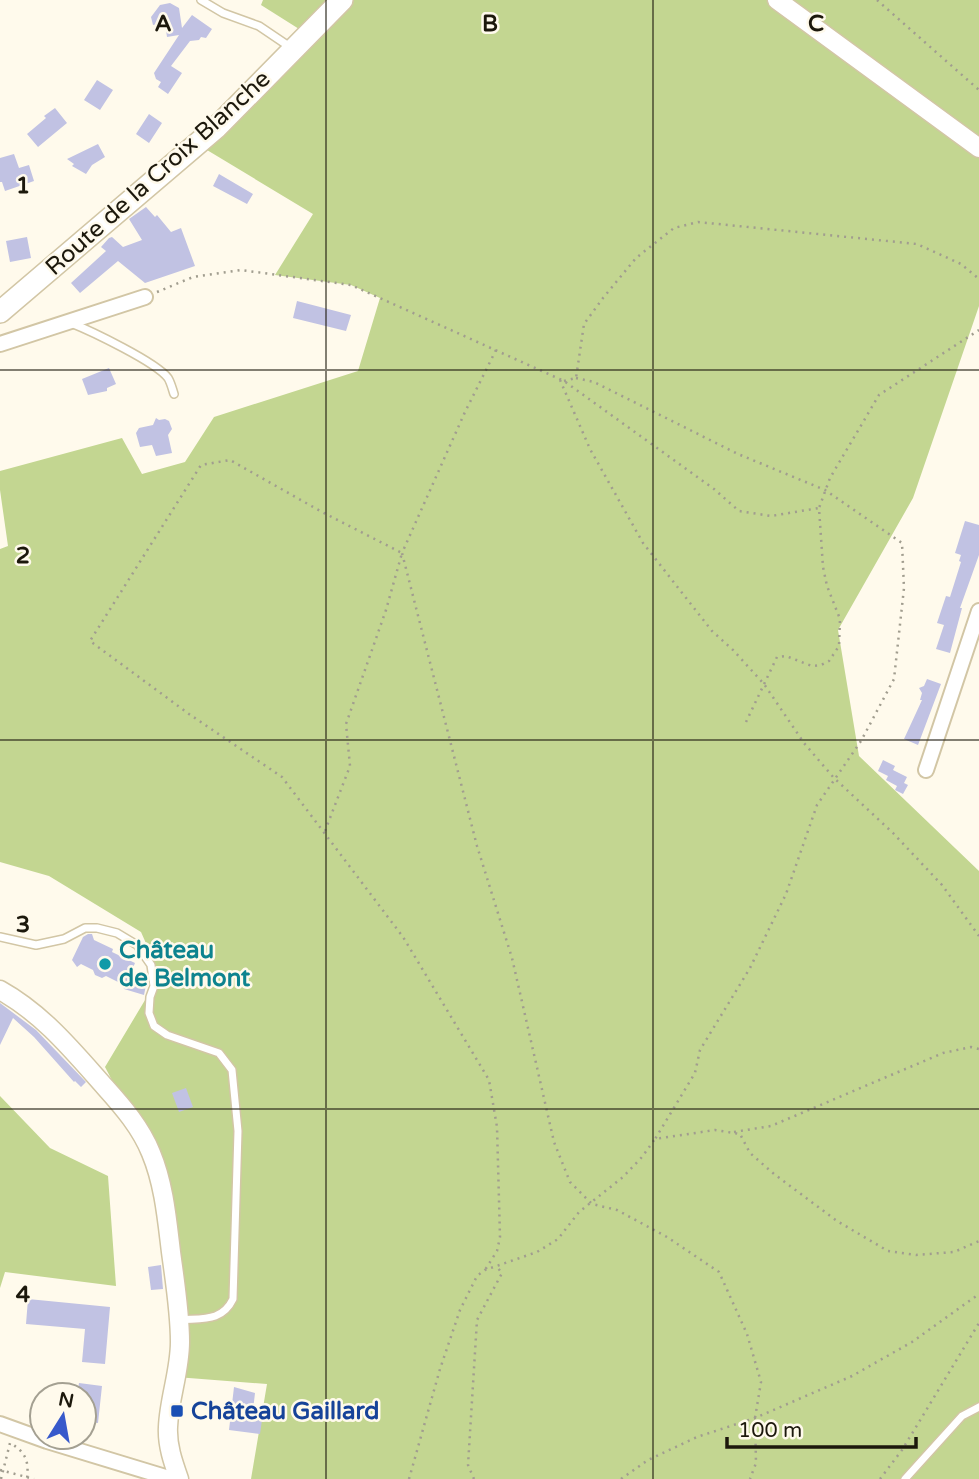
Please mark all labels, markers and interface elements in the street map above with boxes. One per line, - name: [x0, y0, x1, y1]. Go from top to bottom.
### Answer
- text: A: [154, 10, 172, 38]
- text: B: [482, 10, 498, 38]
- text: C: [808, 10, 824, 38]
- street label: Route de la Croix Blanche: [40, 64, 276, 282]
- text: 1: [16, 172, 30, 200]
- text: 2: [16, 542, 30, 570]
- text: 3: [16, 911, 30, 939]
- place label: Château de Belmont: [119, 936, 251, 993]
- marker: Château de Belmont: [97, 956, 113, 972]
- text: 4: [16, 1281, 31, 1309]
- north arrow: [28, 1381, 98, 1451]
- text: N: [56, 1388, 76, 1413]
- place label: Château Gaillard: [191, 1397, 379, 1426]
- marker: Château Gaillard: [169, 1403, 185, 1419]
- scale bar: [727, 1406, 916, 1450]
- text: 100 m: [738, 1418, 802, 1443]

